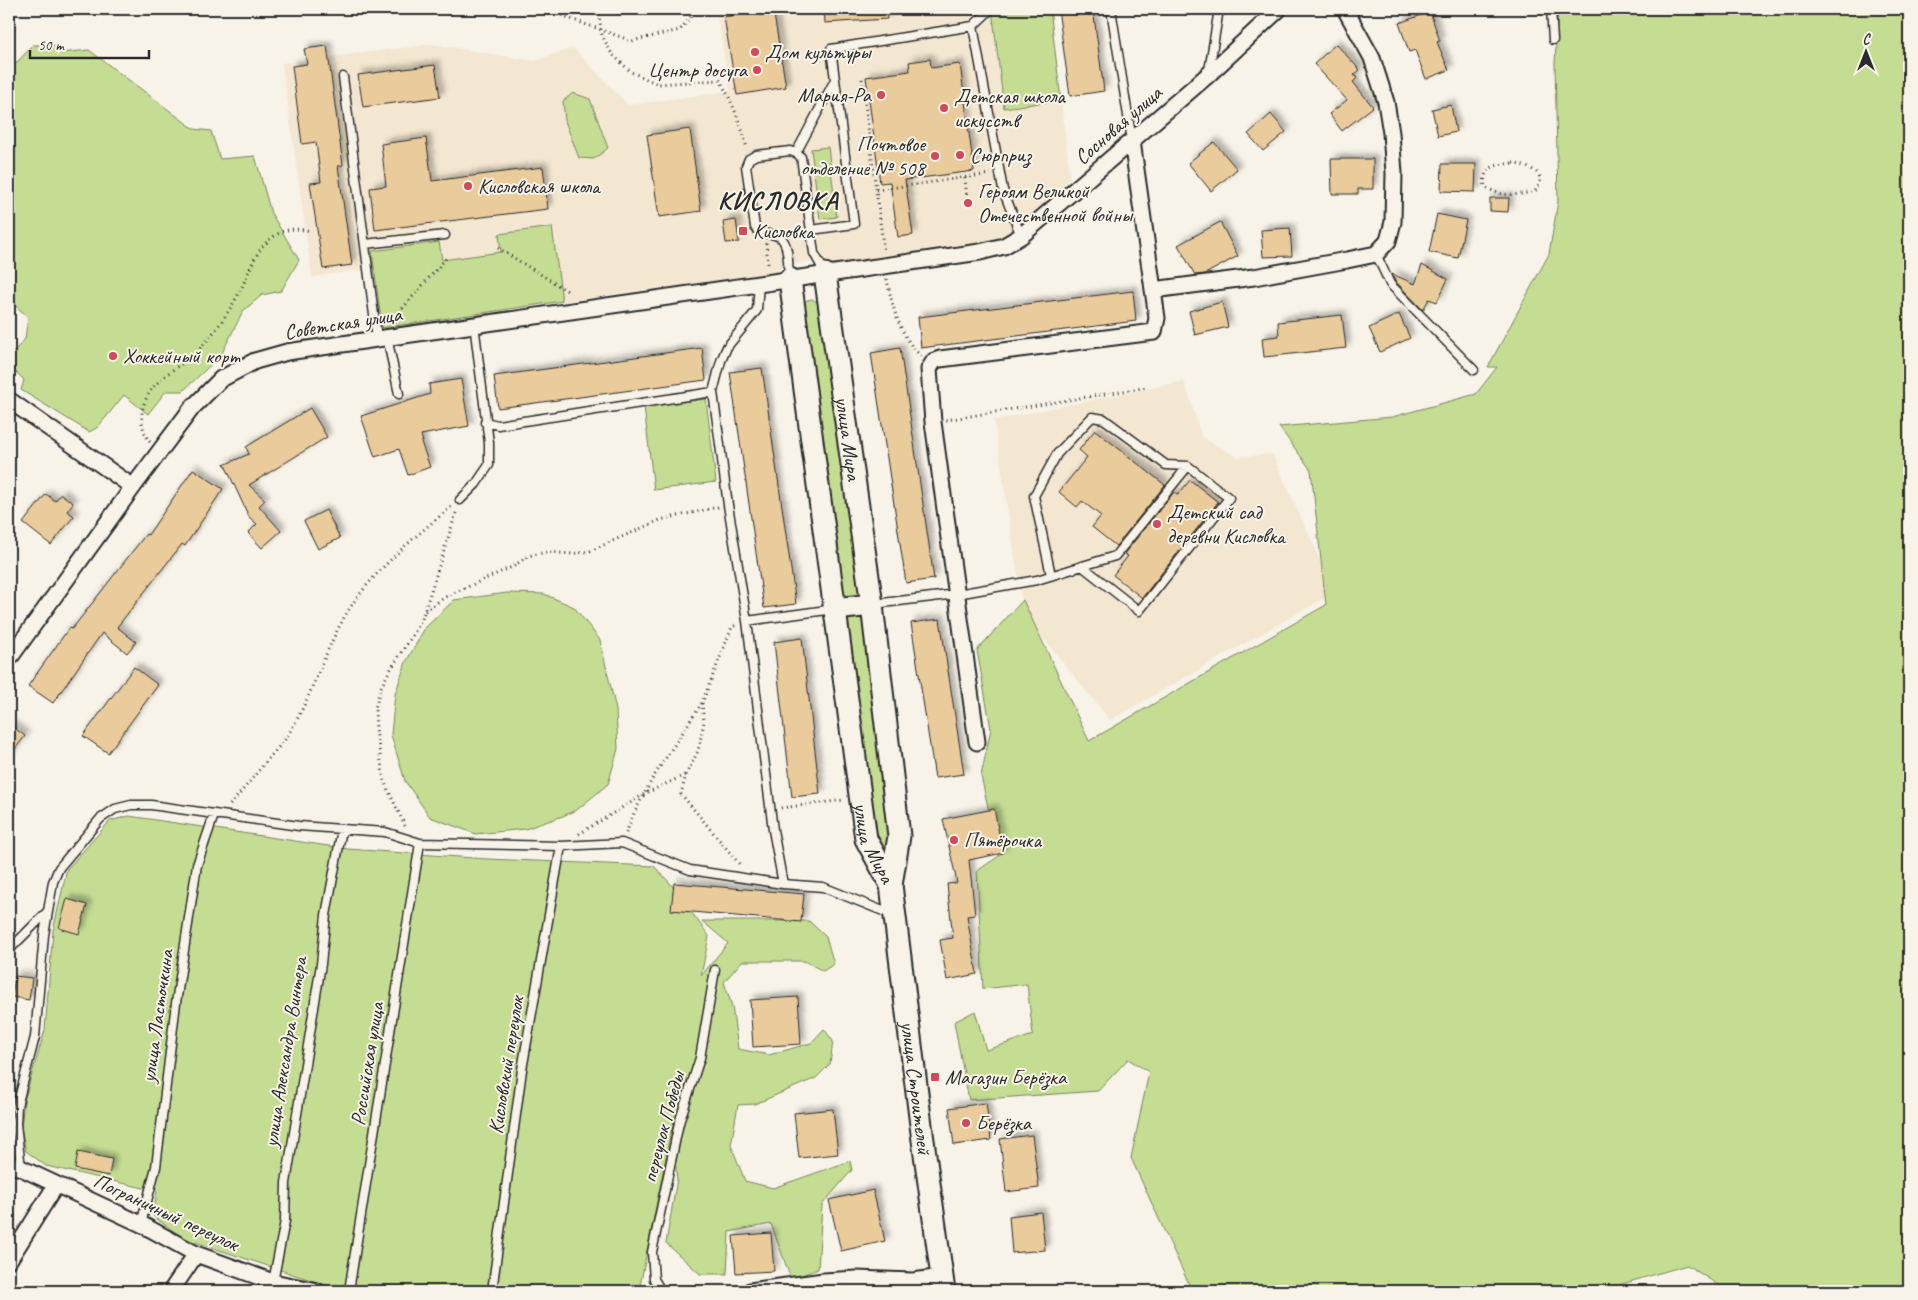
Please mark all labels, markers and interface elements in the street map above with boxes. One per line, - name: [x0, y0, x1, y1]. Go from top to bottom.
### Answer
- scale bar: [30, 28, 149, 60]
- north arrow: [1840, 28, 1890, 78]
- text: С: [1863, 31, 1872, 48]
- text: 50 m: [38, 36, 65, 55]
- place label: Дом культуры: [765, 39, 872, 65]
- marker: Дом культуры: [749, 46, 761, 58]
- place label: Центр досуга: [648, 57, 749, 83]
- marker: Центр досуга: [751, 64, 763, 76]
- street label: Сосновая улица: [1069, 79, 1168, 170]
- place label: Мария-Ра: [798, 82, 873, 108]
- place label: Детская школа искусств: [954, 83, 1066, 133]
- marker: Мария-Ра: [875, 89, 887, 101]
- marker: Детская школа искусств: [938, 102, 950, 114]
- place label: Почтовое отделение № 508: [801, 131, 928, 181]
- place label: Сюрприз: [970, 142, 1033, 169]
- marker: Сюрприз: [954, 149, 966, 161]
- marker: Почтовое отделение № 508: [929, 150, 941, 162]
- place label: Кисловская школа: [478, 173, 602, 199]
- place label: Героям Великой Отечественной войны: [978, 178, 1134, 228]
- marker: Кисловская школа: [462, 180, 474, 192]
- district label: КИСЛОВКА: [718, 184, 839, 217]
- marker: Героям Великой Отечественной войны: [962, 197, 974, 209]
- place label: Кисловка: [753, 218, 816, 244]
- marker: Кисловка: [737, 225, 749, 237]
- street label: Советская улица: [282, 301, 405, 345]
- place label: Хоккейный корт: [123, 343, 241, 369]
- marker: Хоккейный корт: [107, 350, 119, 362]
- street label: улица Мира: [829, 393, 867, 484]
- place label: Детский сад деревни Кисловка: [1167, 499, 1287, 549]
- marker: Детский сад деревни Кисловка: [1151, 518, 1163, 530]
- street label: улица Мира: [848, 799, 901, 889]
- place label: Пятёрочка: [964, 827, 1043, 853]
- marker: Пятёрочка: [948, 834, 960, 846]
- street label: улица Ласточкина: [135, 946, 179, 1086]
- street label: улица Александра Винтера: [257, 953, 313, 1151]
- street label: Кисловский переулок: [482, 992, 530, 1136]
- street label: Российская улица: [344, 999, 390, 1127]
- street label: улица Строителей: [895, 1018, 938, 1157]
- place label: Магазин Берёзка: [945, 1064, 1068, 1091]
- street label: переулок Победы: [636, 1067, 691, 1185]
- marker: Магазин Берёзка: [929, 1071, 941, 1083]
- place label: Берёзка: [976, 1110, 1033, 1137]
- marker: Берёзка: [960, 1117, 972, 1129]
- street label: Пограничный переулок: [89, 1167, 245, 1258]

